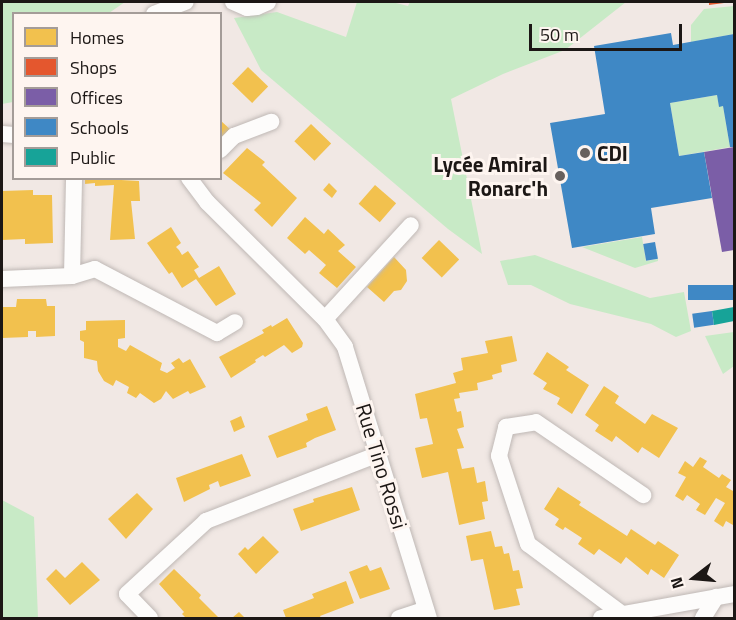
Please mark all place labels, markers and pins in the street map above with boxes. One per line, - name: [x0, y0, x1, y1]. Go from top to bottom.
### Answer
- place label: CDI: [597, 140, 628, 166]
- marker: CDI: [578, 146, 592, 160]
- place label: Lycée Amiral Ronarc'h: [433, 151, 548, 201]
- marker: Lycée Amiral Ronarc'h: [553, 169, 567, 183]

